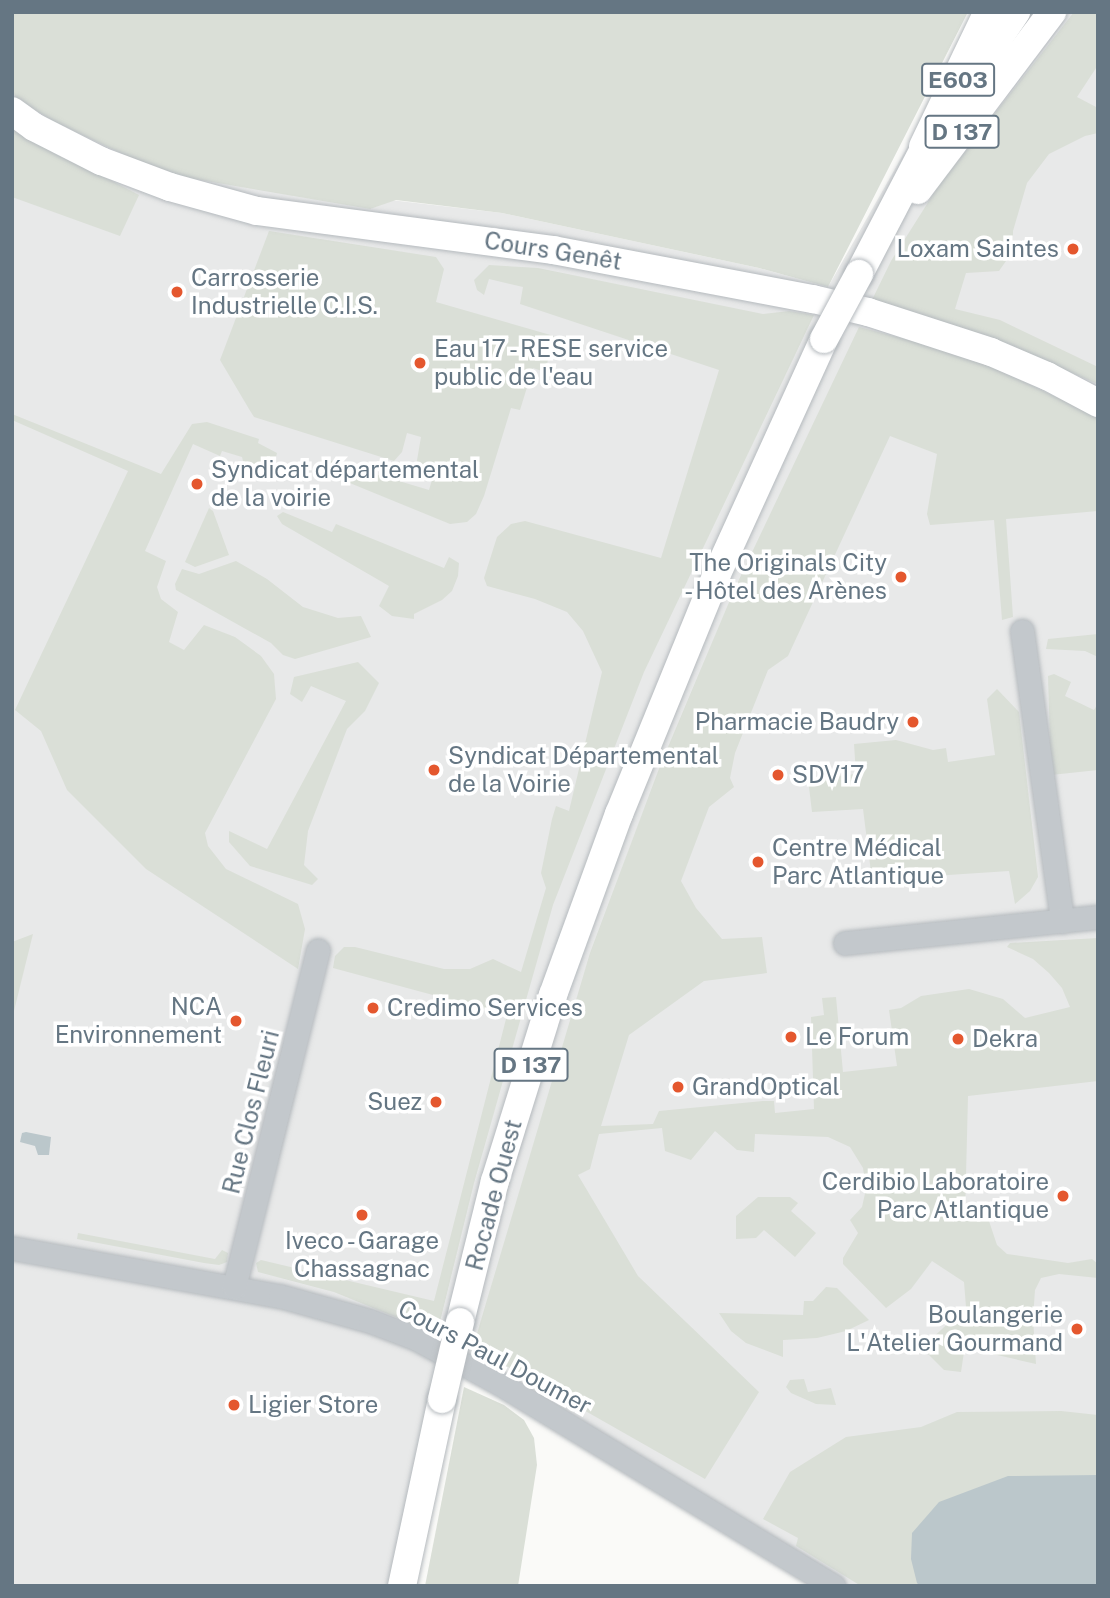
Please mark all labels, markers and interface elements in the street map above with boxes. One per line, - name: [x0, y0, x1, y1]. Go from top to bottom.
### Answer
- road number: E603: [920, 60, 996, 100]
- road number: D 137: [923, 113, 1000, 152]
- street label: Cours Genêt: [482, 226, 624, 276]
- place label: Loxam Saintes: [897, 235, 1059, 263]
- marker: Loxam Saintes: [1065, 241, 1081, 257]
- place label: Carrosserie Industrielle C.I.S.: [191, 264, 378, 320]
- marker: Carrosserie Industrielle C.I.S.: [169, 284, 185, 300]
- place label: Eau 17 - RESE service public de l'eau: [434, 335, 675, 391]
- marker: Eau 17 - RESE service public de l'eau: [412, 355, 428, 371]
- place label: Syndicat départemental de la voirie: [211, 456, 480, 512]
- marker: Syndicat départemental de la voirie: [189, 476, 205, 492]
- place label: The Originals City - Hôtel des Arènes: [680, 549, 887, 605]
- marker: The Originals City - Hôtel des Arènes: [893, 569, 909, 585]
- place label: Pharmacie Baudry: [695, 708, 899, 736]
- marker: Pharmacie Baudry: [905, 714, 921, 730]
- place label: Syndicat Départemental de la Voirie: [448, 742, 719, 798]
- place label: SDV17: [792, 761, 864, 789]
- marker: Syndicat Départemental de la Voirie: [426, 762, 442, 778]
- marker: SDV17: [770, 767, 786, 783]
- place label: Centre Médical Parc Atlantique: [772, 834, 944, 890]
- marker: Centre Médical Parc Atlantique: [750, 854, 766, 870]
- place label: NCA Environnement: [55, 993, 222, 1049]
- place label: Credimo Services: [387, 994, 583, 1022]
- marker: Credimo Services: [365, 1000, 381, 1016]
- marker: NCA Environnement: [228, 1013, 244, 1029]
- place label: Le Forum: [805, 1023, 910, 1051]
- place label: Dekra: [972, 1025, 1038, 1053]
- street label: Rue Clos Fleuri: [217, 1027, 285, 1197]
- marker: Le Forum: [783, 1029, 799, 1045]
- marker: Dekra: [950, 1031, 966, 1047]
- road number: D 137: [492, 1046, 570, 1084]
- place label: GrandOptical: [692, 1073, 840, 1101]
- marker: GrandOptical: [670, 1079, 686, 1095]
- place label: Suez: [367, 1088, 422, 1116]
- marker: Suez: [428, 1094, 444, 1110]
- street label: Rocade Ouest: [460, 1116, 528, 1274]
- place label: Cerdibio Laboratoire Parc Atlantique: [822, 1168, 1049, 1224]
- marker: Cerdibio Laboratoire Parc Atlantique: [1055, 1188, 1071, 1204]
- marker: Iveco - Garage Chassagnac: [354, 1207, 370, 1223]
- place label: Iveco - Garage Chassagnac: [282, 1227, 442, 1283]
- street label: Cours Paul Doumer: [393, 1294, 597, 1420]
- place label: Boulangerie L'Atelier Gourmand: [846, 1301, 1063, 1357]
- marker: Boulangerie L'Atelier Gourmand: [1069, 1321, 1085, 1337]
- place label: Ligier Store: [248, 1391, 378, 1419]
- marker: Ligier Store: [226, 1397, 242, 1413]

